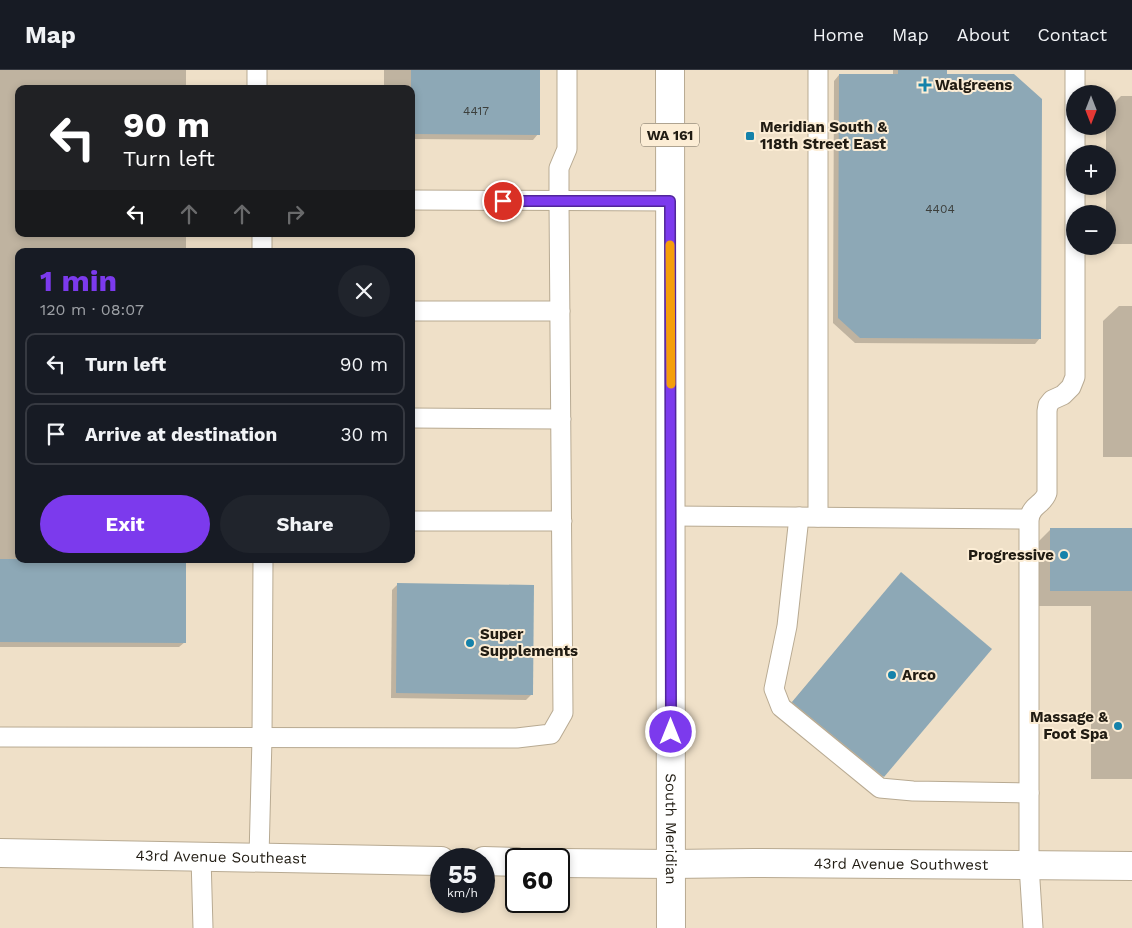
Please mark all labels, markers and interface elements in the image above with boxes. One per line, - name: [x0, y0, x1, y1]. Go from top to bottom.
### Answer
- text: Map: [25, 21, 76, 49]
- text: Home: [813, 24, 864, 45]
- text: Map: [892, 24, 929, 45]
- text: About: [957, 24, 1009, 45]
- text: Contact: [1037, 24, 1107, 45]
- place label: Walgreens: [935, 76, 1012, 94]
- marker: Walgreens: [919, 79, 931, 91]
- north arrow: [1066, 85, 1116, 135]
- map controls: [1066, 85, 1116, 255]
- text: 90 m: [123, 104, 210, 146]
- house number: 4417: [463, 104, 489, 118]
- icon: left: [40, 105, 105, 170]
- place label: Meridian South & 118th Street East: [760, 118, 887, 153]
- road number: WA 161: [641, 124, 699, 146]
- marker: Meridian South & 118th Street East: [744, 130, 756, 142]
- button: +: [1066, 145, 1116, 195]
- text: Turn left: [123, 146, 215, 171]
- pin: [482, 180, 524, 222]
- icon: arrive: [489, 187, 517, 215]
- icon: left: [122, 200, 150, 228]
- icon: ahead: [175, 200, 203, 228]
- icon: ahead: [228, 200, 256, 228]
- icon: right: [281, 200, 309, 228]
- house number: 4404: [925, 202, 955, 216]
- button: −: [1066, 205, 1116, 255]
- text: 1 min: [40, 263, 117, 298]
- button: close: [338, 265, 390, 317]
- text: 120 m · 08:07: [40, 300, 144, 319]
- icon: left: [42, 350, 70, 378]
- text: Turn left: [85, 353, 166, 376]
- text: 90 m: [340, 353, 388, 376]
- icon: arrive: [42, 420, 70, 448]
- text: Arrive at destination: [85, 423, 277, 446]
- text: 30 m: [341, 423, 388, 446]
- button: Exit: [40, 495, 210, 553]
- button: Share: [220, 495, 390, 553]
- place label: Progressive: [968, 546, 1054, 564]
- marker: Progressive: [1058, 549, 1070, 561]
- place label: Super Supplements: [480, 625, 578, 660]
- marker: Super Supplements: [464, 637, 476, 649]
- place label: Arco: [902, 666, 936, 684]
- marker: Arco: [886, 669, 898, 681]
- position arrow: [644, 705, 696, 757]
- place label: Massage & Foot Spa: [1030, 708, 1108, 743]
- marker: Massage & Foot Spa: [1112, 720, 1124, 732]
- street label: South Meridian: [662, 773, 680, 885]
- street label: 43rd Avenue Southeast: [135, 846, 307, 868]
- speed limit sign: 60: [505, 848, 570, 913]
- street label: 43rd Avenue Southwest: [814, 854, 989, 874]
- text: 55: [448, 860, 477, 889]
- text: km/h: [447, 886, 478, 900]

